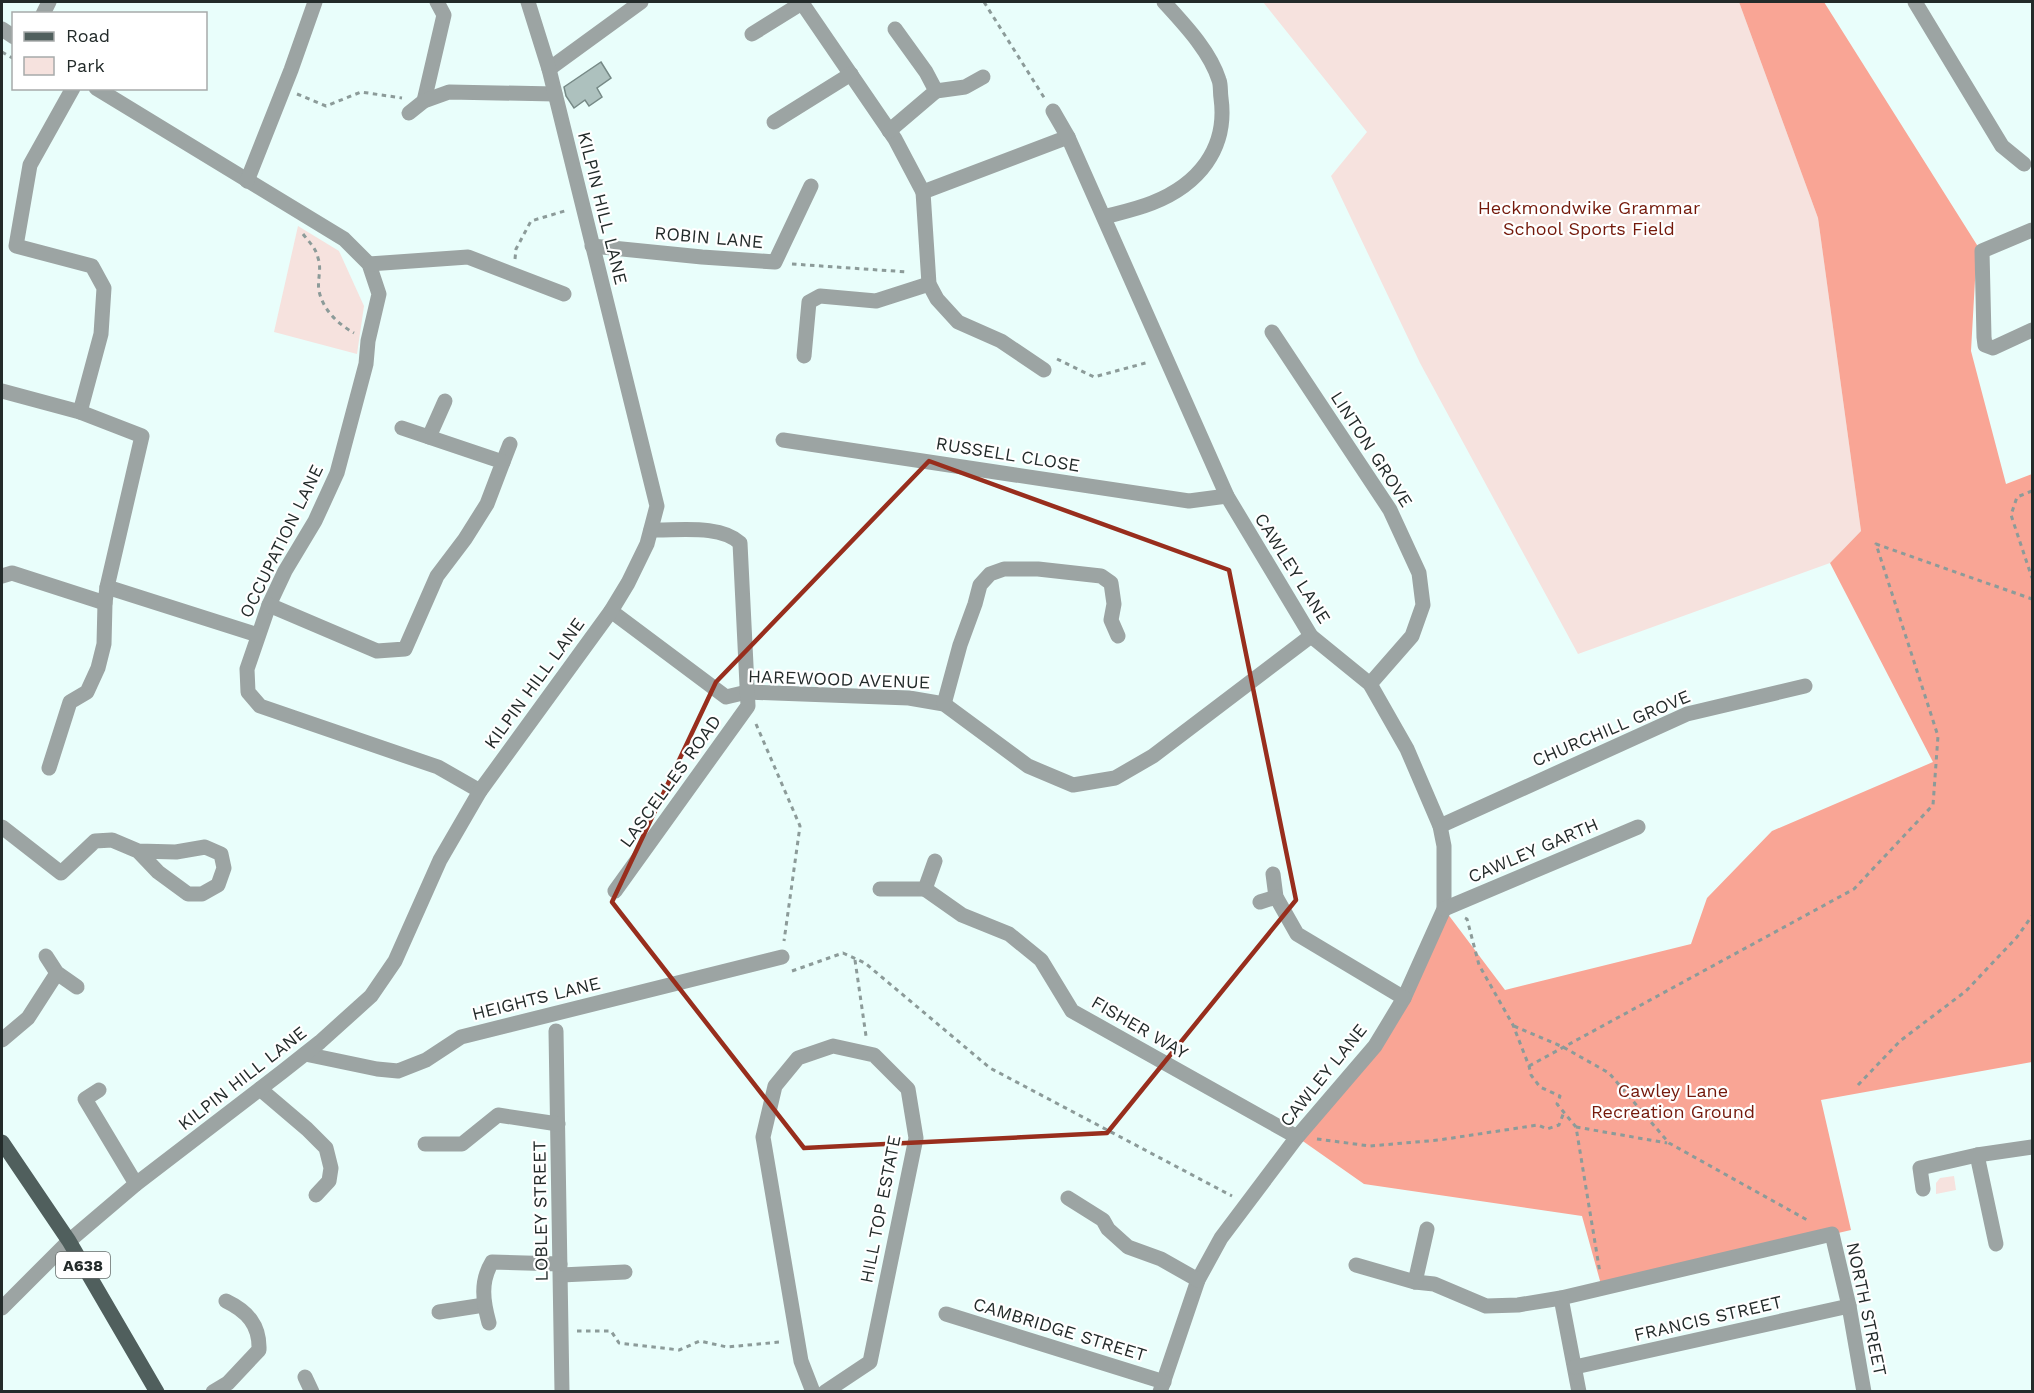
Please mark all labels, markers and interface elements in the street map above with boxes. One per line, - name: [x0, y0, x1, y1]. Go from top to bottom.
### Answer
- legend: [12, 12, 207, 90]
- text: Road: [66, 25, 110, 46]
- text: Park: [66, 55, 105, 76]
- street label: KILPIN HILL LANE: [574, 129, 632, 287]
- park label: Heckmondwike Grammar School Sports Field: [1478, 197, 1700, 239]
- street label: ROBIN LANE: [654, 222, 764, 252]
- street label: LINTON GROVE: [1327, 387, 1417, 511]
- street label: RUSSELL CLOSE: [934, 432, 1082, 476]
- street label: OCCUPATION LANE: [235, 461, 327, 621]
- street label: CAWLEY LANE: [1251, 509, 1335, 627]
- street label: KILPIN HILL LANE: [479, 613, 589, 753]
- street label: HAREWOOD AVENUE: [747, 665, 931, 693]
- street label: CHURCHILL GROVE: [1529, 685, 1693, 771]
- street label: LASCELLES ROAD: [615, 711, 725, 851]
- street label: CAWLEY GARTH: [1465, 813, 1601, 887]
- street label: HEIGHTS LANE: [470, 972, 602, 1024]
- street label: FISHER WAY: [1088, 991, 1193, 1063]
- street label: CAWLEY LANE: [1275, 1019, 1371, 1131]
- street label: KILPIN HILL LANE: [174, 1022, 310, 1134]
- park label: Cawley Lane Recreation Ground: [1591, 1080, 1755, 1122]
- street label: HILL TOP ESTATE: [855, 1133, 905, 1285]
- street label: LOBLEY STREET: [528, 1140, 552, 1282]
- street label: NORTH STREET: [1843, 1240, 1891, 1378]
- road number: A638: [56, 1252, 110, 1278]
- street label: FRANCIS STREET: [1632, 1291, 1784, 1345]
- street label: CAMBRIDGE STREET: [971, 1293, 1149, 1365]

